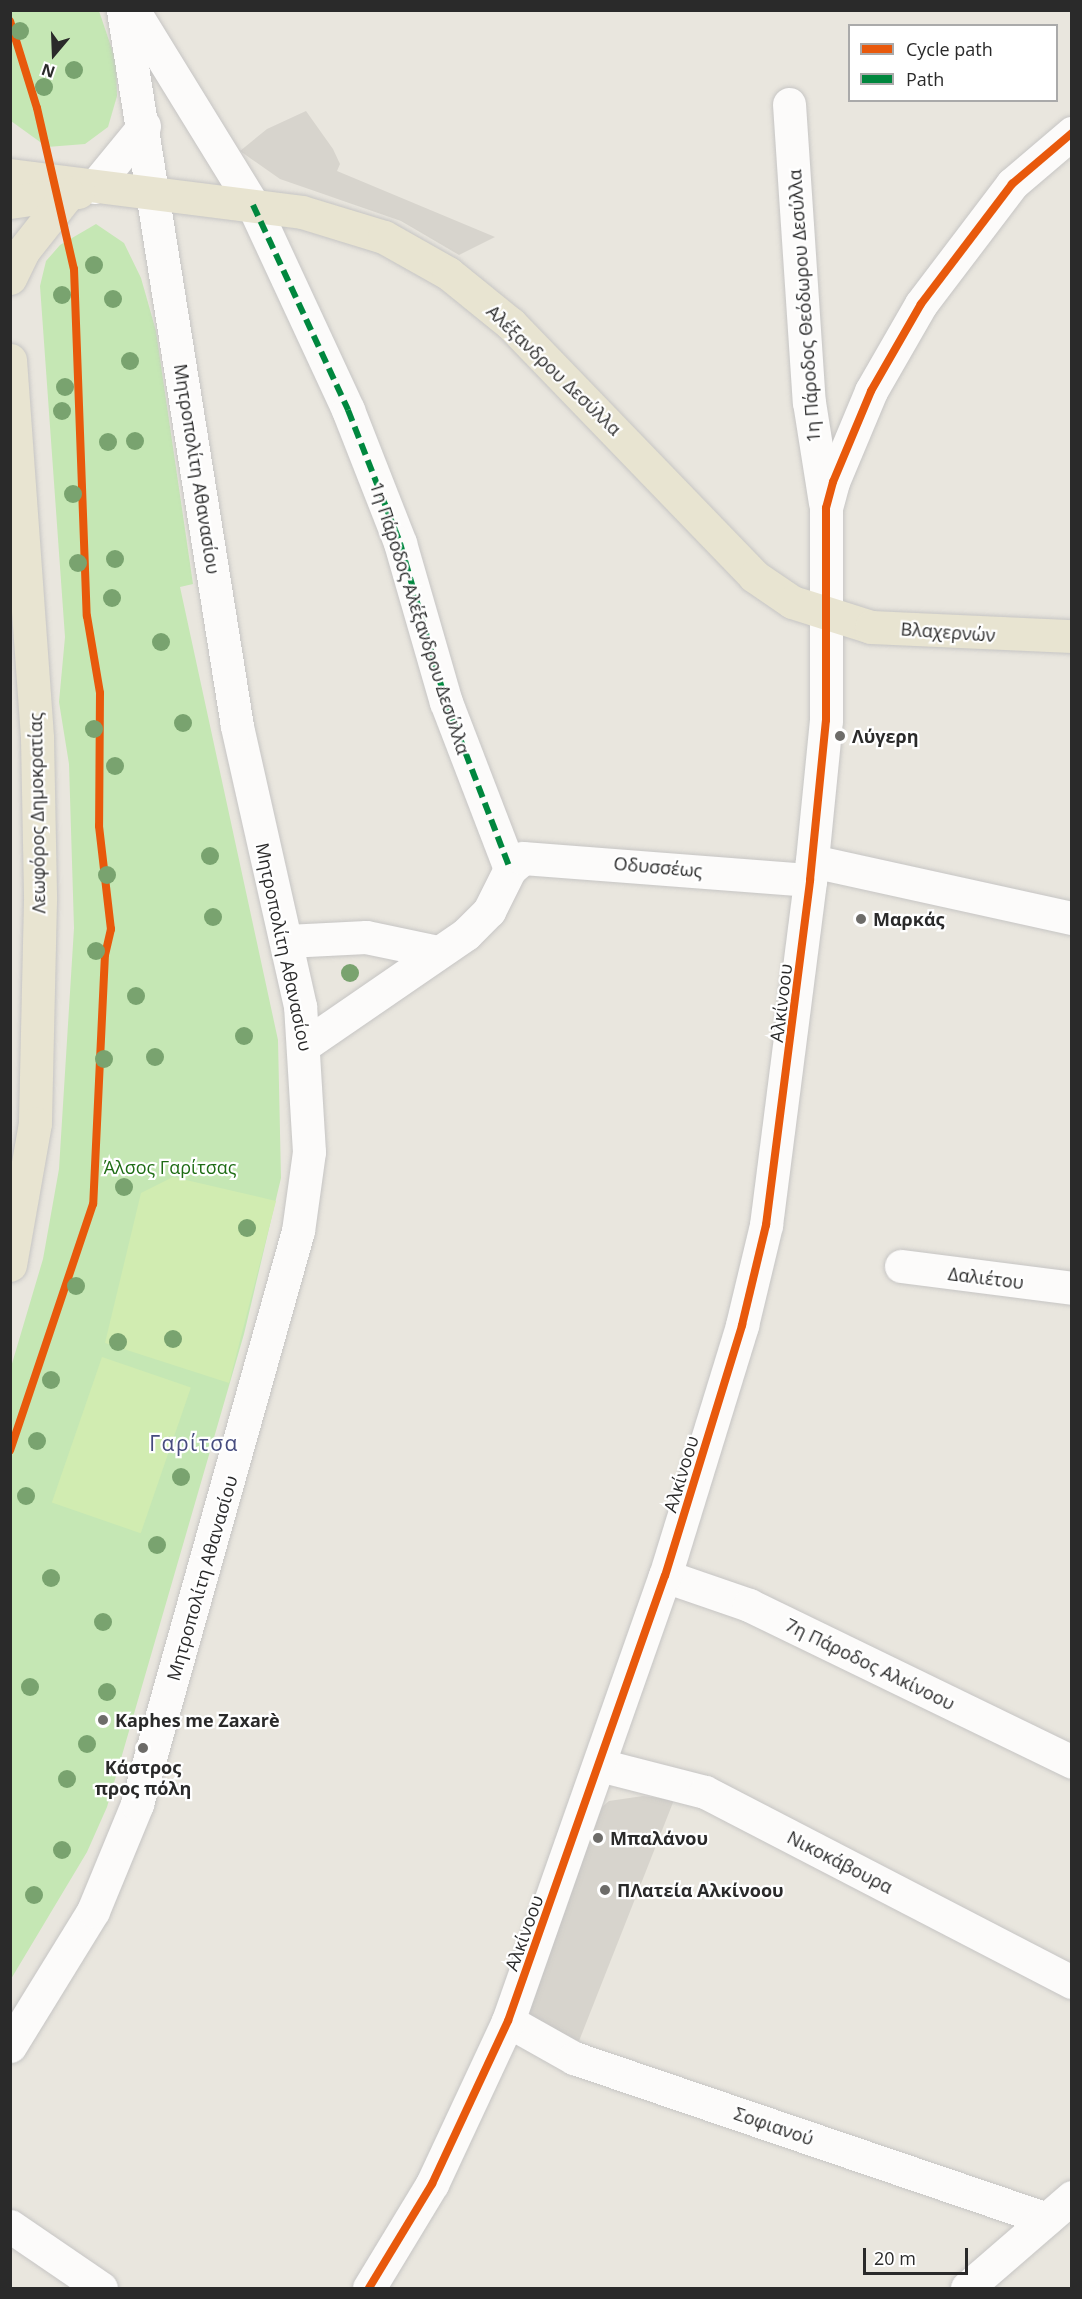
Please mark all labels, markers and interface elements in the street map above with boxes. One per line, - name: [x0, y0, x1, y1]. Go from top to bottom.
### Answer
- north arrow: [24, 24, 84, 84]
- legend: [848, 24, 1058, 102]
- text: Cycle path: [906, 37, 993, 61]
- text: N: [38, 59, 58, 84]
- text: Path: [906, 67, 944, 91]
- street label: 1η Πάροδος Θεόδωρου Δεσύλλα: [784, 169, 824, 443]
- street label: Αλέξανδρου Δεσύλλα: [482, 300, 626, 440]
- street label: Μητροπολίτη Αθανασίου: [170, 362, 224, 576]
- street label: 1η Πάροδος Αλέξανδρου Δεσύλλα: [366, 479, 474, 757]
- street label: Βλαχερνών: [900, 618, 996, 646]
- street label: Λεωφόρος Δημοκρατίας: [24, 712, 50, 914]
- place label: Λύγερη: [852, 725, 918, 747]
- marker: Λύγερη: [833, 729, 847, 743]
- street label: Μητροπολίτη Αθανασίου: [251, 841, 317, 1053]
- street label: Οδυσσέως: [613, 852, 703, 882]
- place label: Μαρκάς: [873, 908, 945, 930]
- marker: Μαρκάς: [854, 912, 868, 926]
- street label: Αλκίνοου: [765, 963, 797, 1043]
- park label: Άλσος Γαρίτσας: [104, 1156, 236, 1178]
- street label: Δαλιέτου: [947, 1263, 1025, 1293]
- district label: Γαρίτσα: [149, 1430, 239, 1456]
- street label: Αλκίνοου: [659, 1433, 703, 1515]
- street label: Μητροπολίτη Αθανασίου: [162, 1473, 242, 1683]
- street label: 7η Πάροδος Αλκίνοου: [782, 1614, 958, 1714]
- place label: Kaphes me Zaxarè: [115, 1709, 280, 1731]
- marker: Kaphes me Zaxarè: [96, 1713, 110, 1727]
- marker: Κάστρος προς πόλη: [136, 1741, 150, 1755]
- place label: Κάστρος προς πόλη: [95, 1757, 191, 1800]
- street label: Νικοκάβουρα: [784, 1826, 896, 1898]
- place label: Μπαλάνου: [610, 1827, 708, 1849]
- marker: Μπαλάνου: [591, 1831, 605, 1845]
- place label: ΠΛατεία Αλκίνοου: [617, 1879, 784, 1901]
- marker: ΠΛατεία Αλκίνοου: [598, 1883, 612, 1897]
- street label: Αλκίνοου: [500, 1892, 548, 1974]
- street label: Σοφιανού: [731, 2102, 817, 2150]
- scale bar: [866, 2236, 971, 2274]
- text: 20 m: [874, 2246, 916, 2270]

